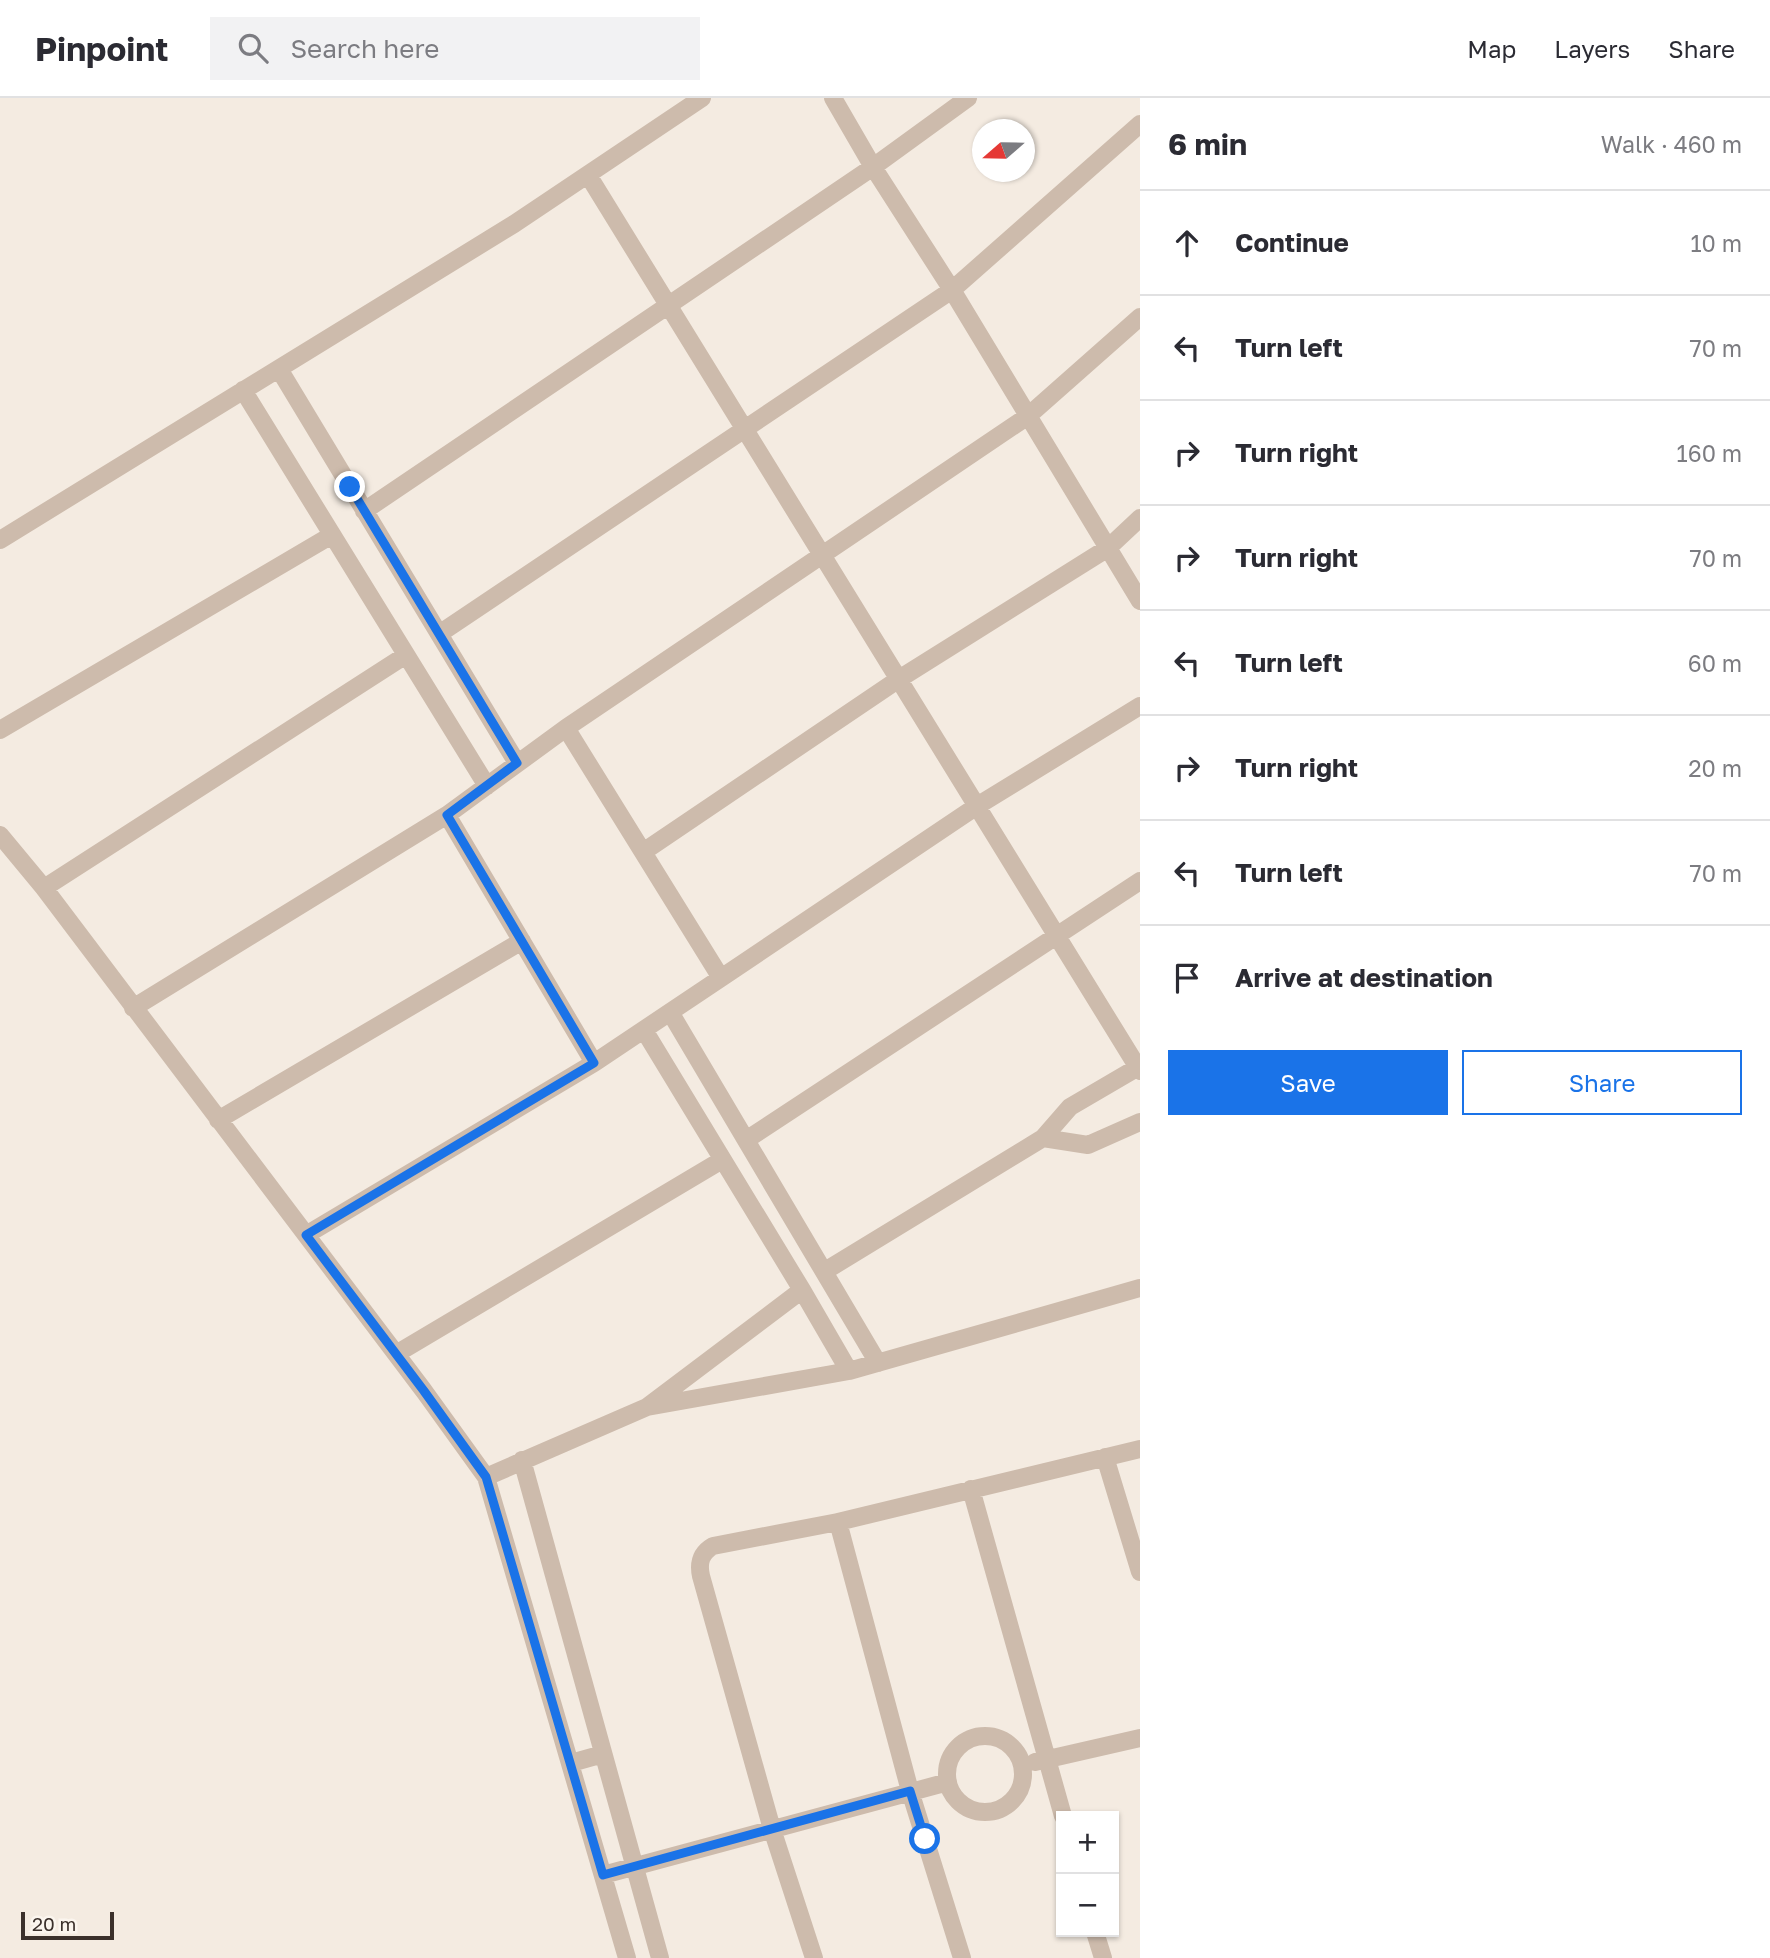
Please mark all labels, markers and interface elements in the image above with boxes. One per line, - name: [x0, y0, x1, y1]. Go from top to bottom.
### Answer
- search box: [210, 17, 700, 80]
- text: Pinpoint: [35, 29, 168, 68]
- icon: search: [234, 29, 272, 67]
- text: Search here: [290, 33, 439, 64]
- text: Map: [1467, 34, 1516, 63]
- text: Layers: [1554, 34, 1630, 63]
- text: Share: [1668, 34, 1735, 63]
- north arrow: [972, 119, 1035, 182]
- text: 6 min: [1168, 126, 1247, 162]
- text: Walk · 460 m: [1601, 130, 1742, 158]
- icon: ahead: [1168, 224, 1206, 262]
- text: Continue: [1235, 227, 1349, 258]
- text: 10 m: [1690, 229, 1742, 257]
- icon: left: [1168, 329, 1206, 367]
- text: Turn left: [1235, 332, 1343, 363]
- text: 70 m: [1689, 334, 1742, 362]
- icon: right: [1168, 434, 1206, 472]
- text: Turn right: [1235, 437, 1358, 468]
- text: 160 m: [1677, 439, 1742, 467]
- route end: [334, 471, 365, 502]
- icon: right: [1168, 539, 1206, 577]
- text: Turn right: [1235, 542, 1358, 573]
- text: 70 m: [1689, 544, 1742, 572]
- icon: left: [1168, 644, 1206, 682]
- text: Turn left: [1235, 647, 1343, 678]
- text: 60 m: [1688, 649, 1742, 677]
- icon: right: [1168, 749, 1206, 787]
- text: Turn right: [1235, 752, 1358, 783]
- text: 20 m: [1688, 754, 1742, 782]
- icon: left: [1168, 854, 1206, 892]
- text: Turn left: [1235, 857, 1343, 888]
- text: 70 m: [1689, 859, 1742, 887]
- icon: arrive: [1168, 959, 1206, 997]
- text: Arrive at destination: [1235, 962, 1493, 993]
- button: Save: [1168, 1050, 1448, 1115]
- button: Share: [1462, 1050, 1742, 1115]
- map controls: [1056, 1811, 1119, 1937]
- button: +: [1056, 1811, 1119, 1874]
- route start: [909, 1823, 940, 1854]
- button: −: [1056, 1874, 1119, 1937]
- scale bar: [21, 1909, 114, 1941]
- text: 20 m: [32, 1912, 76, 1935]

